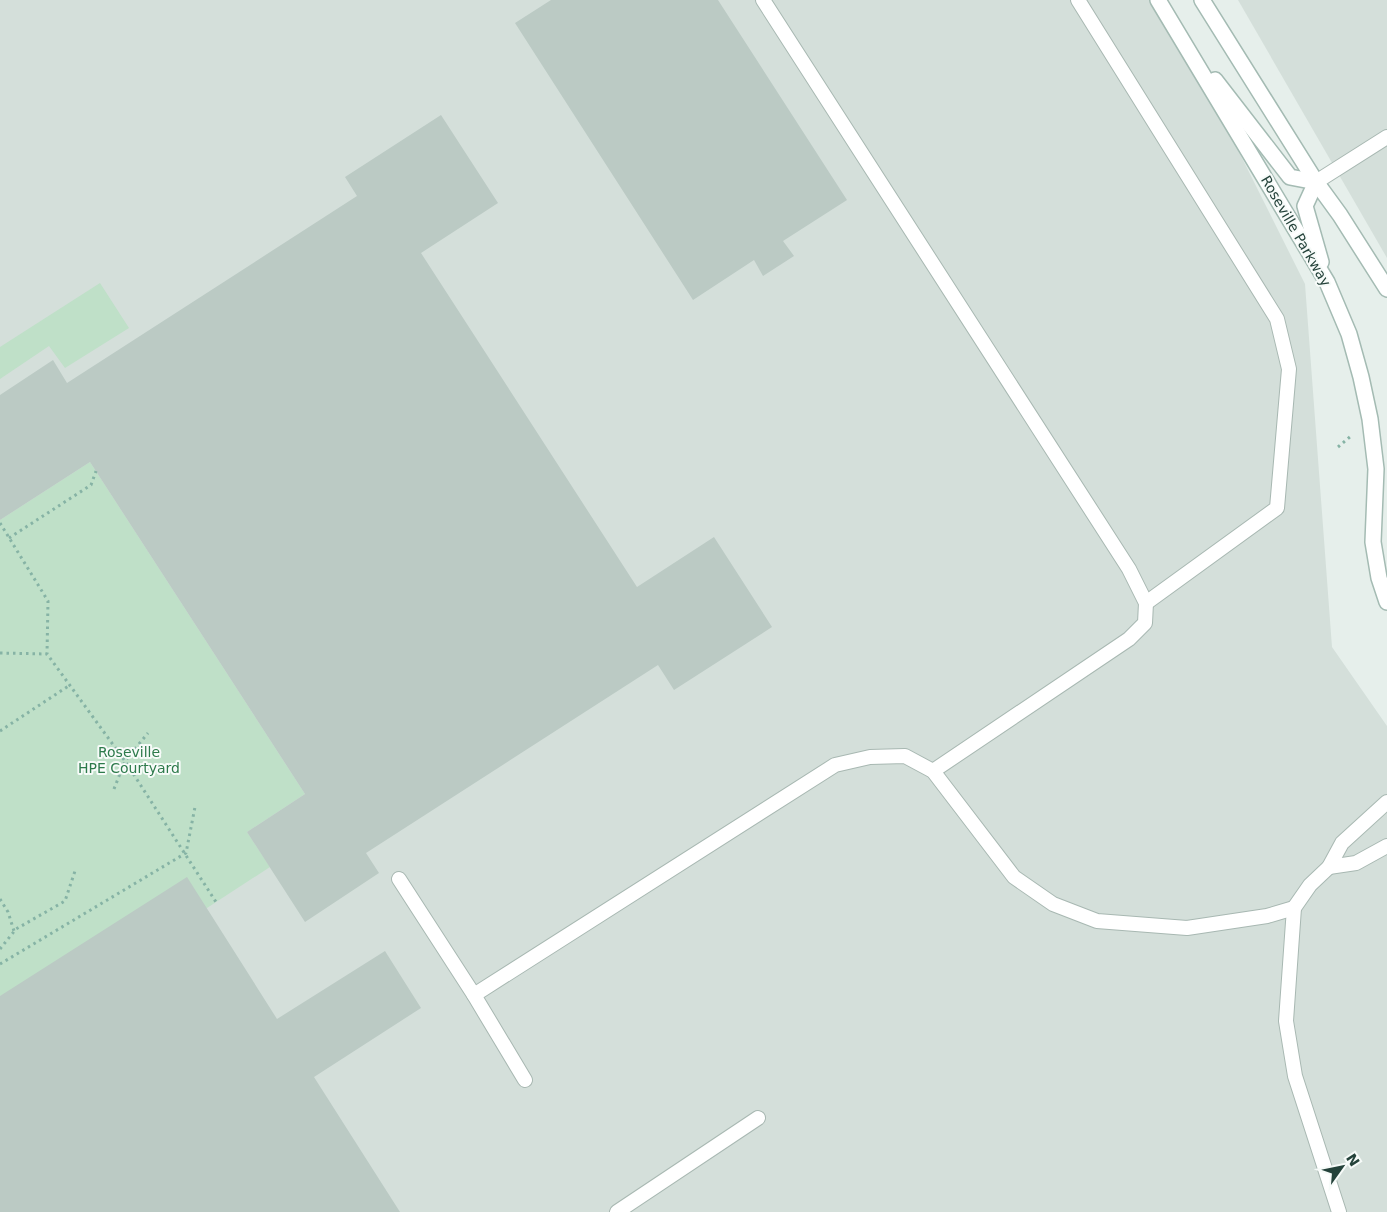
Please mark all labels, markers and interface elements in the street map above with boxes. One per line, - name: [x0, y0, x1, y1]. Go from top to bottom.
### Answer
- street label: Roseville Parkway: [1258, 173, 1334, 289]
- park label: Roseville HPE Courtyard: [78, 744, 180, 776]
- north arrow: [1317, 1142, 1367, 1192]
- text: N: [1343, 1151, 1363, 1169]

